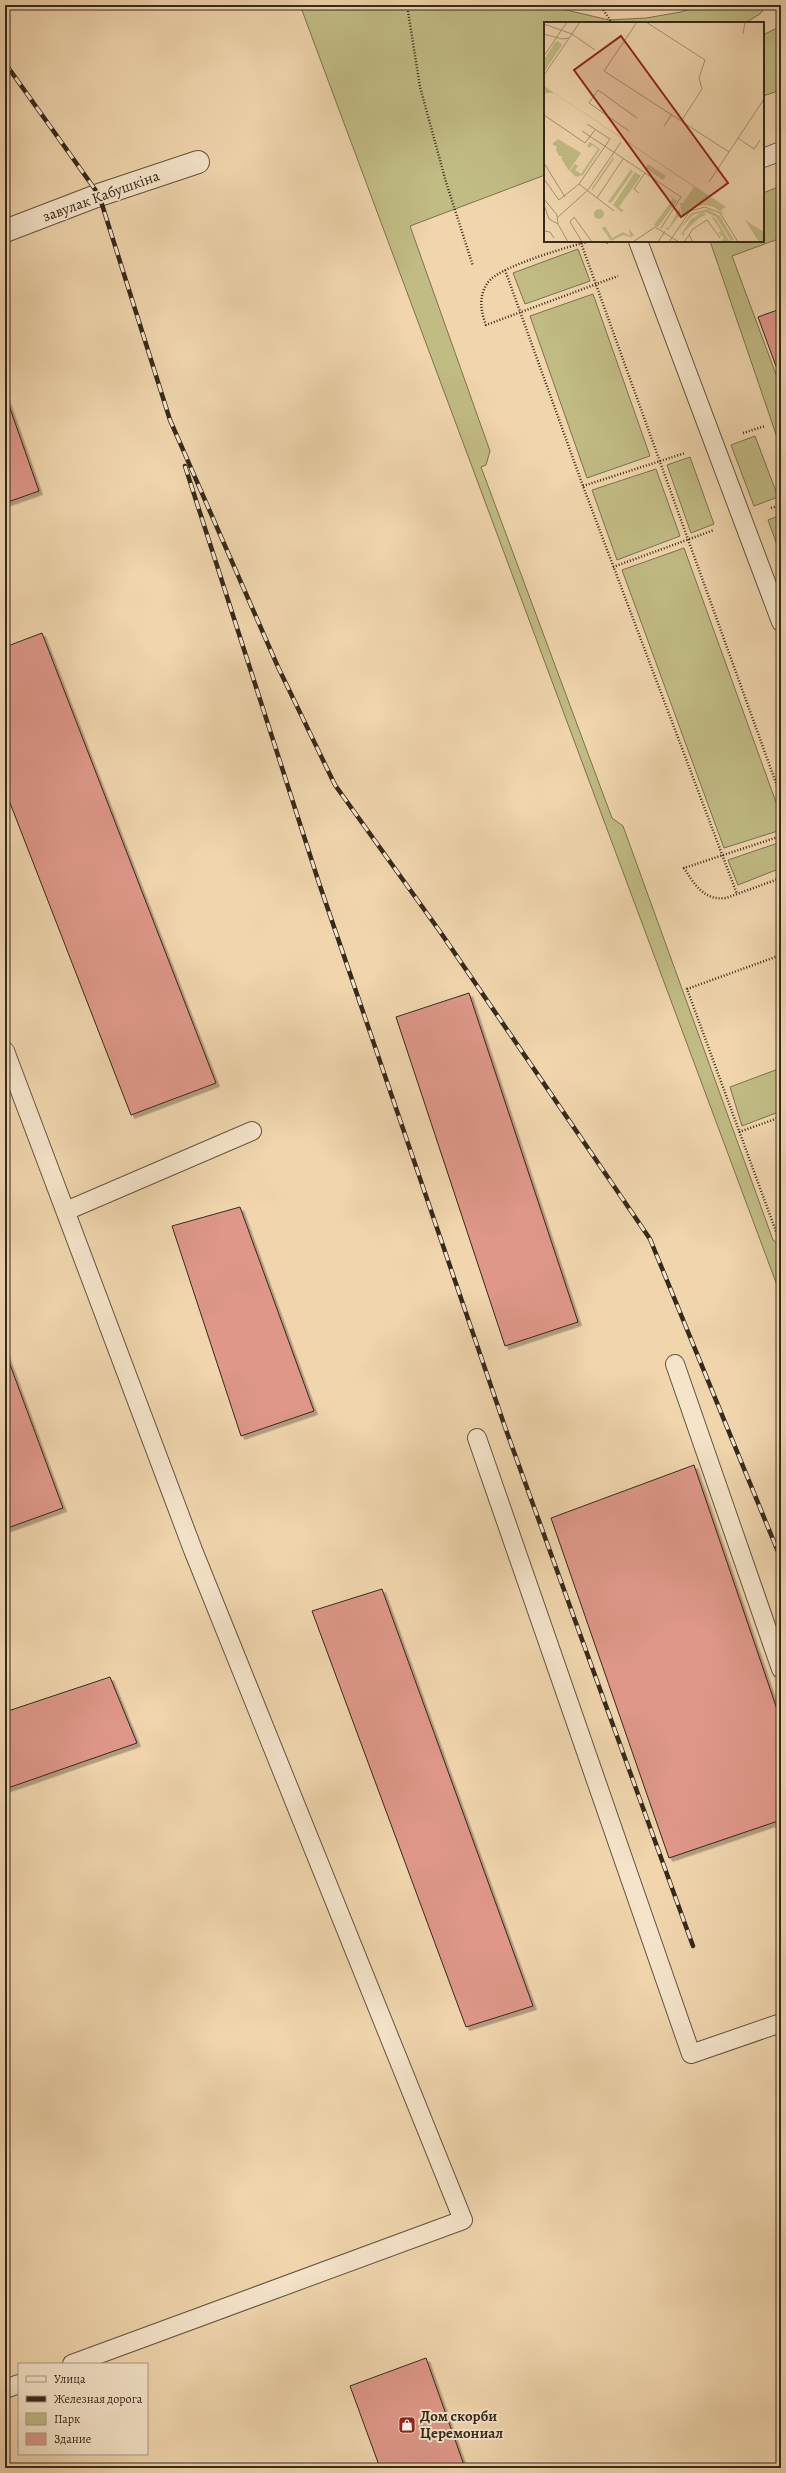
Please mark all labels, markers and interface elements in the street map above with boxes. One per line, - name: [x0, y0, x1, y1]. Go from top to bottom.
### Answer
- inset map: [544, 22, 764, 242]
- street label: завулак Кабушкіна: [40, 166, 162, 226]
- legend: [18, 2363, 148, 2455]
- text: Улица: [54, 2371, 86, 2387]
- text: Железная дорога: [54, 2391, 143, 2407]
- place label: Дом скорби Церемониал: [420, 2406, 503, 2443]
- text: Парк: [54, 2411, 80, 2427]
- shop icon: Дом скорби Церемониал: [397, 2415, 417, 2435]
- text: Здание: [54, 2431, 91, 2447]

